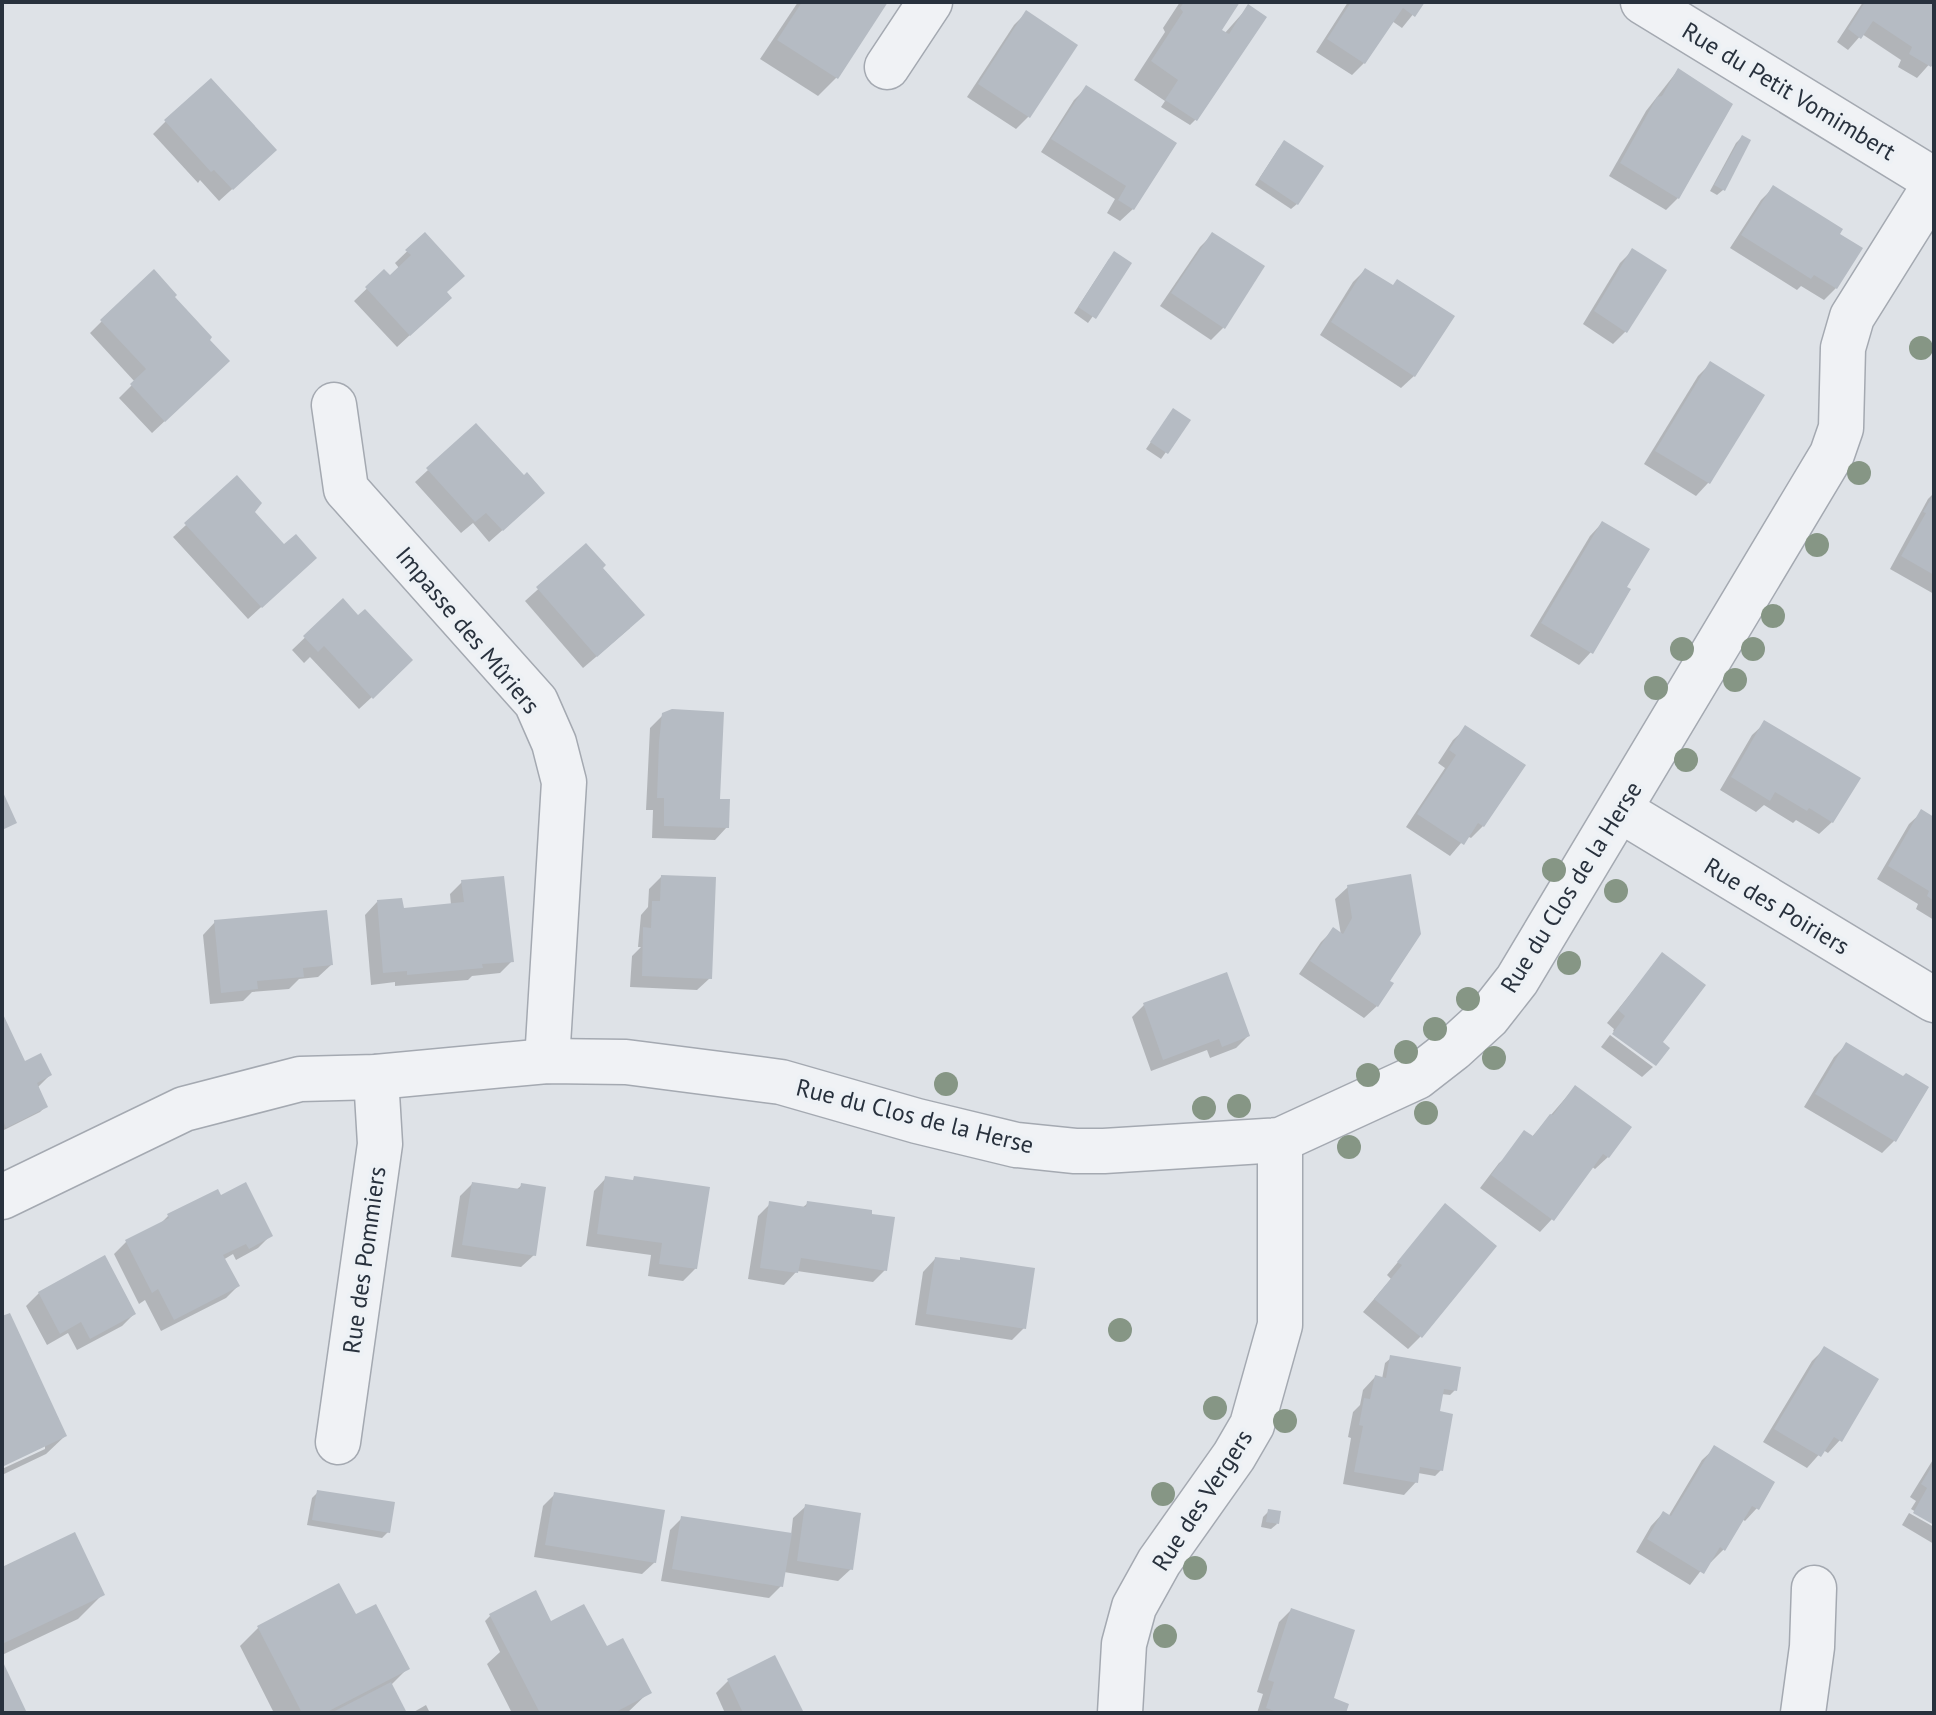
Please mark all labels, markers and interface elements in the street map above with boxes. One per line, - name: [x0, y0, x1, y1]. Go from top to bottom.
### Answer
- street label: Rue du Petit Vomimbert: [1677, 15, 1901, 167]
- street label: Impasse des Mûriers: [389, 540, 547, 720]
- street label: Rue du Clos de la Herse: [1493, 776, 1649, 998]
- street label: Rue des Poiriers: [1699, 850, 1855, 962]
- street label: Rue du Clos de la Herse: [793, 1072, 1037, 1160]
- street label: Rue des Pommiers: [336, 1165, 392, 1355]
- street label: Rue des Vergers: [1145, 1423, 1259, 1577]

